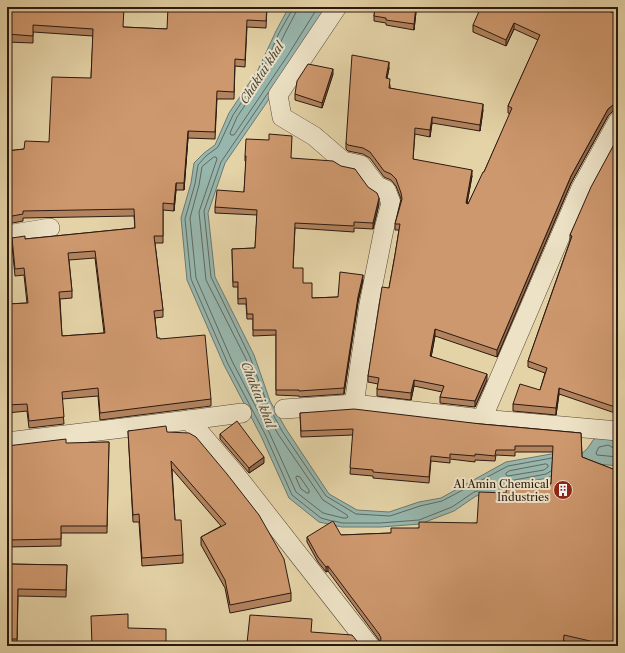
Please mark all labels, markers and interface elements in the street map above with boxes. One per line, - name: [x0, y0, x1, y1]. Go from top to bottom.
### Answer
- water label: Chaktai khal: [236, 38, 288, 106]
- water label: Chaktai khal: [238, 359, 279, 431]
- place label: Al Amin Chemical Industries: [453, 477, 550, 504]
- building icon: Al Amin Chemical Industries: [552, 479, 574, 501]

